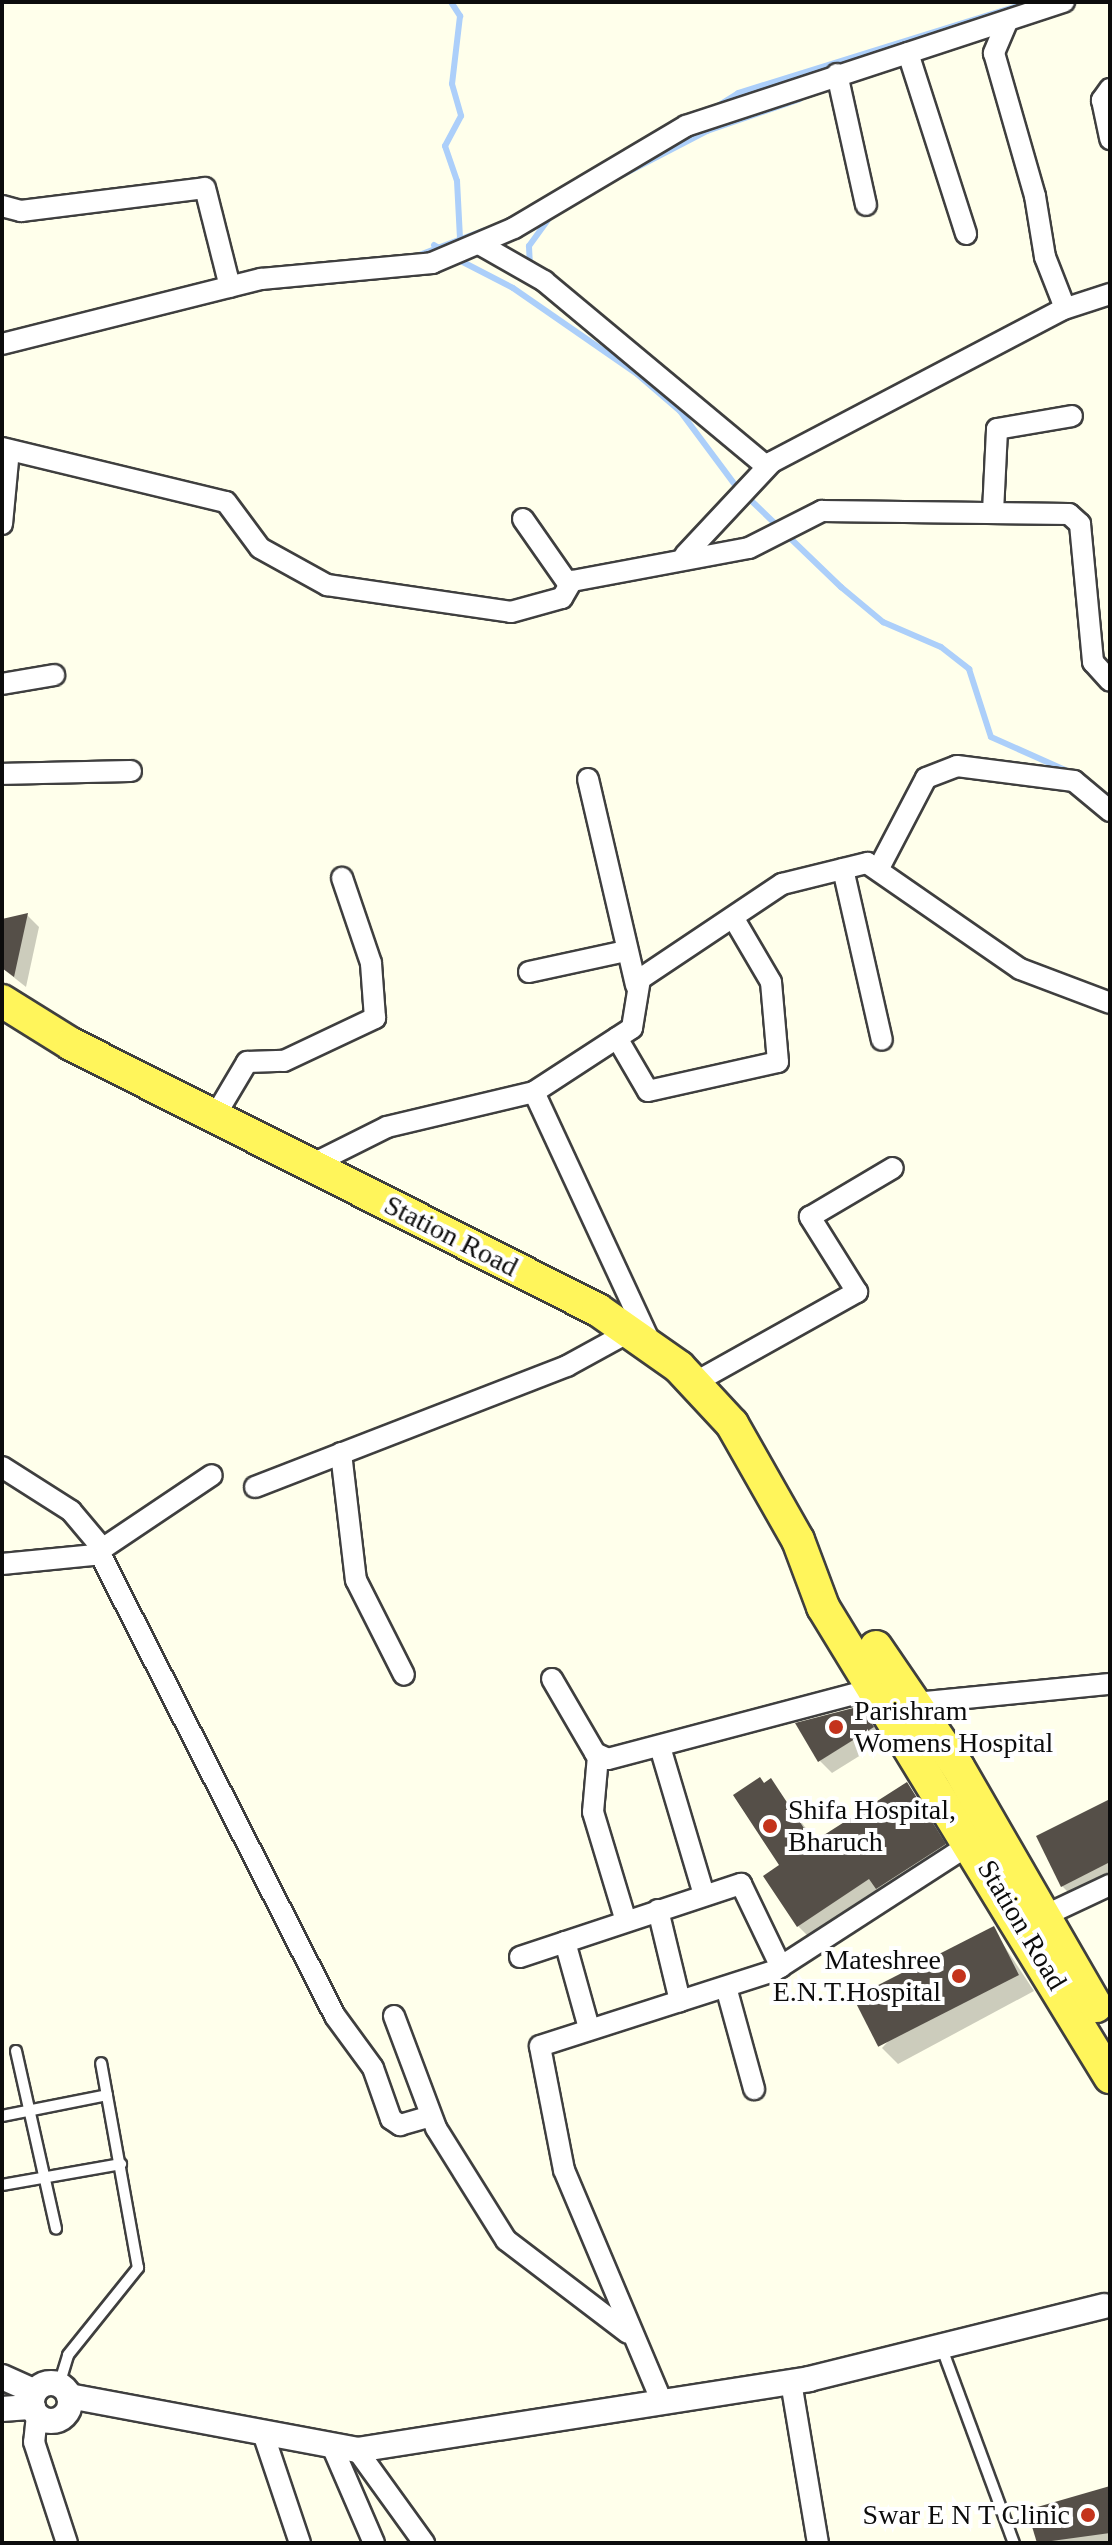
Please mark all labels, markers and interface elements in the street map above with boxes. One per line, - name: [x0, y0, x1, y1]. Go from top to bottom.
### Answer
- street label: Station Road: [379, 1188, 523, 1284]
- place label: Parishram Womens Hospital: [854, 1694, 1053, 1760]
- marker: Parishram Womens Hospital: [825, 1716, 847, 1738]
- place label: Shifa Hospital, Bharuch: [788, 1793, 956, 1859]
- marker: Shifa Hospital, Bharuch: [759, 1815, 781, 1837]
- street label: Station Road: [970, 1854, 1074, 1996]
- place label: Mateshree E.N.T.Hospital: [773, 1943, 941, 2009]
- marker: Mateshree E.N.T.Hospital: [948, 1965, 970, 1987]
- place label: Swar E N T Clinic: [862, 2498, 1070, 2532]
- marker: Swar E N T Clinic: [1077, 2504, 1099, 2526]

